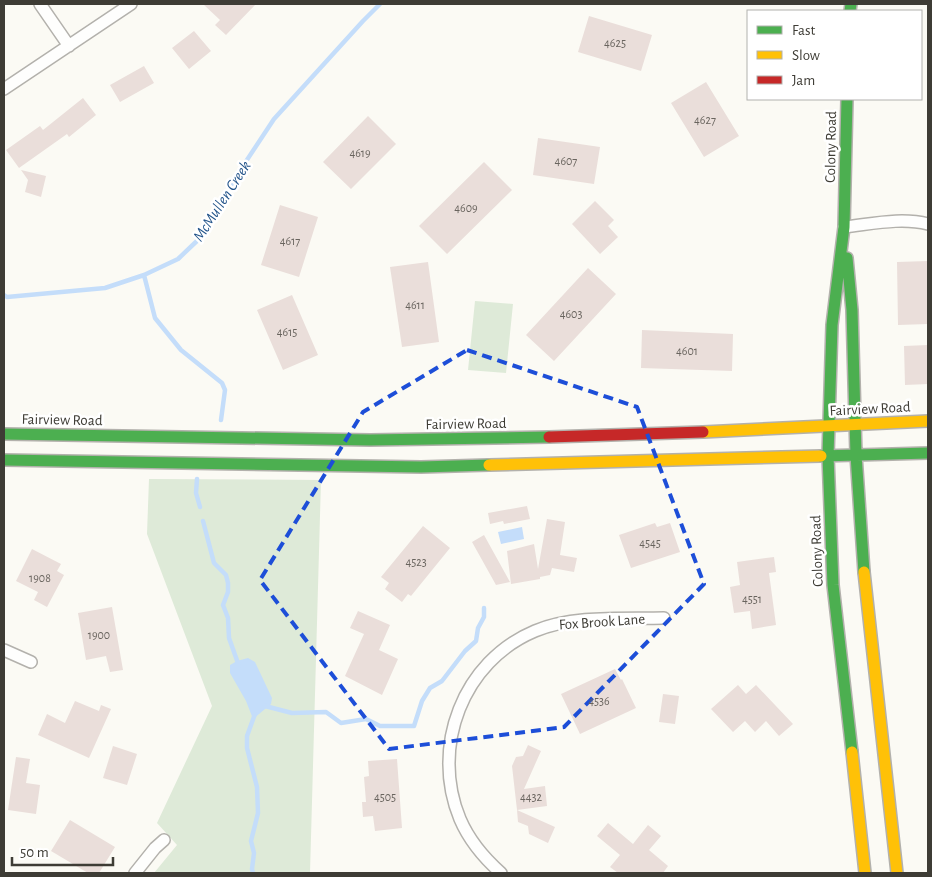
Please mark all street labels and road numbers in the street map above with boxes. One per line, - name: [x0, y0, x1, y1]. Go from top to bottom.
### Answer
- street label: Colony Road: [823, 111, 839, 183]
- street label: Fairview Road: [829, 399, 911, 419]
- street label: Fairview Road: [21, 412, 103, 428]
- street label: Fairview Road: [425, 416, 507, 432]
- street label: Colony Road: [808, 515, 826, 587]
- street label: Fox Brook Lane: [558, 611, 646, 633]

